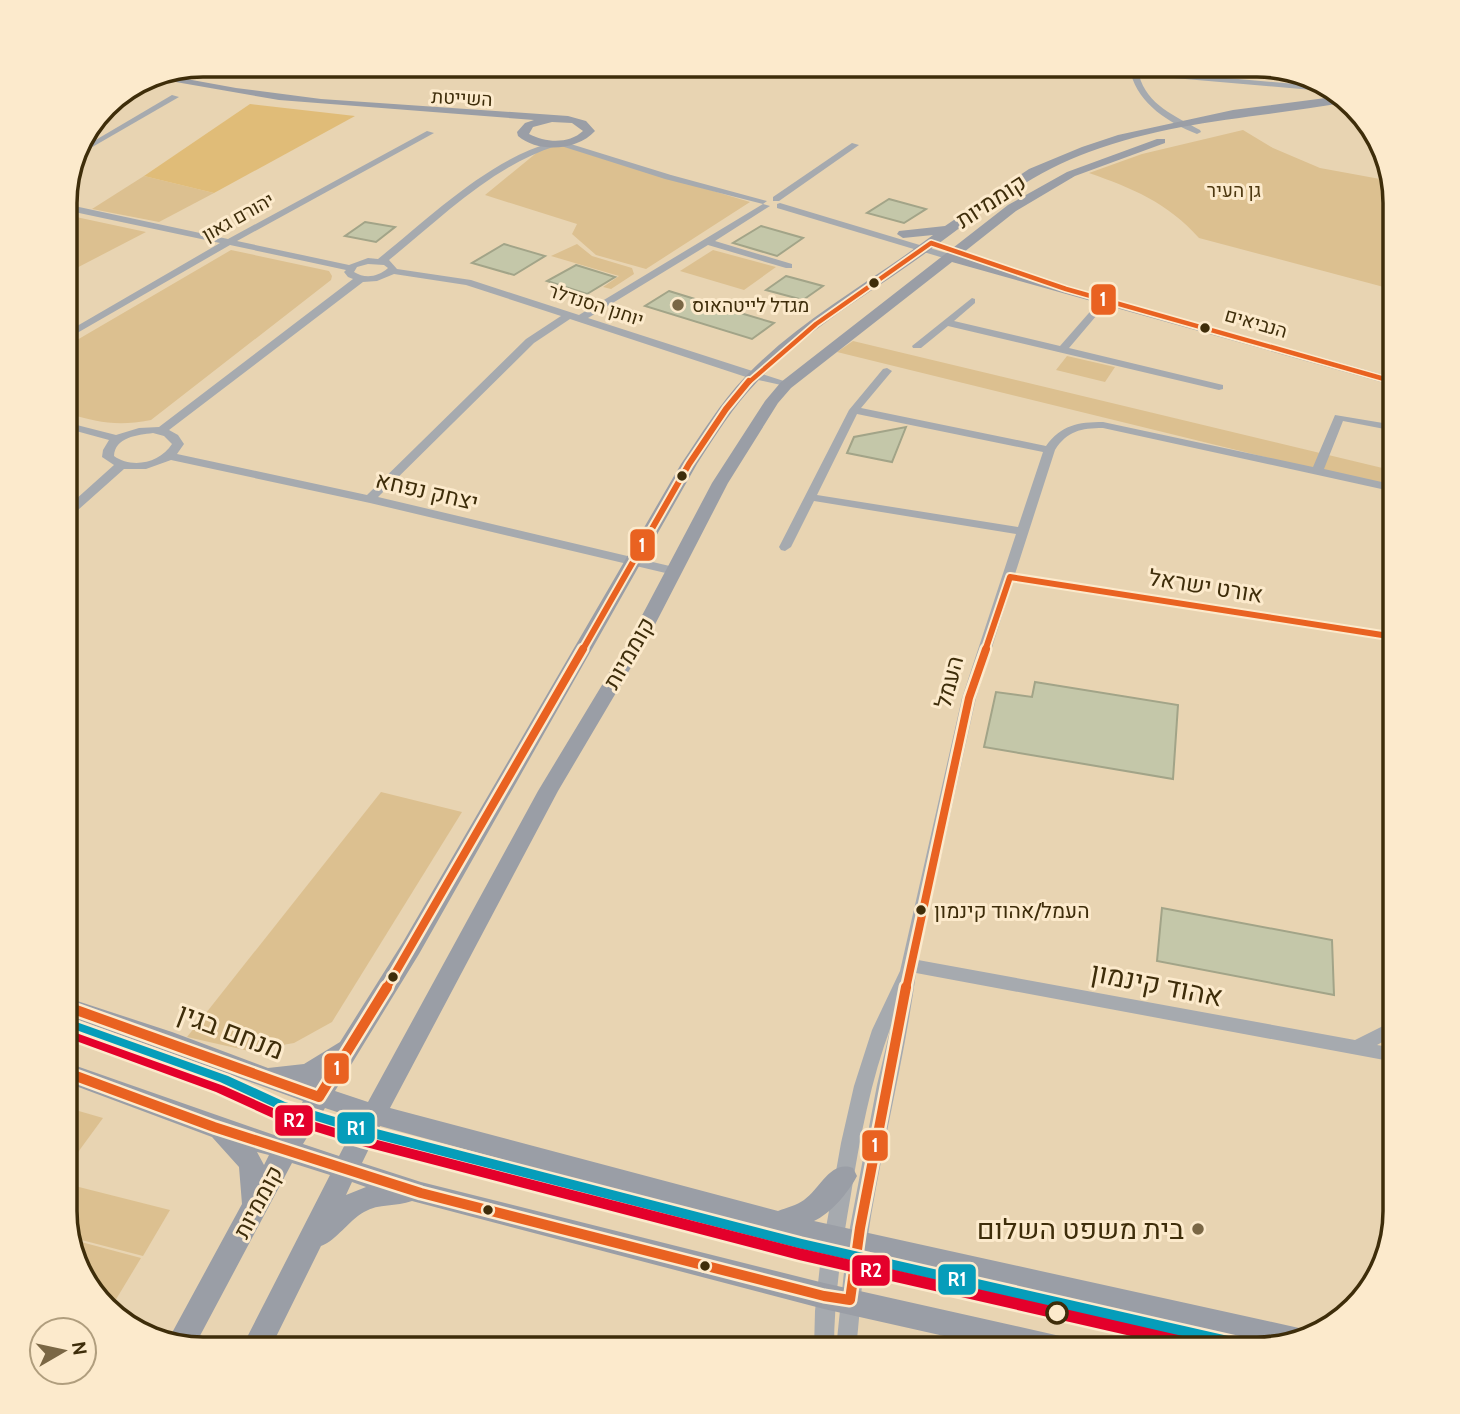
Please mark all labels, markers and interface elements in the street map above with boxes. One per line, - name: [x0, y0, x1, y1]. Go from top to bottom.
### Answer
- street label: השייטת: [431, 85, 493, 111]
- street label: קוממיות: [951, 168, 1031, 234]
- park label: גן העיר: [1207, 179, 1261, 202]
- street label: יהורם גאון: [198, 188, 278, 246]
- unlabelled marker: [867, 276, 881, 290]
- street label: יוחנן הסנדלר: [546, 279, 646, 331]
- line badge: 1: [1090, 283, 1117, 316]
- text: 1: [1099, 288, 1107, 311]
- place label: מגדל לייטהאוס: [692, 294, 809, 317]
- marker: מגדל לייטהאוס: [670, 297, 686, 313]
- street label: הנביאים: [1222, 303, 1290, 343]
- unlabelled marker: [1198, 321, 1212, 335]
- street label: יצחק נפחא: [373, 466, 481, 516]
- unlabelled marker: [675, 469, 689, 483]
- line badge: 1: [629, 528, 656, 562]
- text: 1: [638, 534, 646, 557]
- street label: אורט ישראל: [1147, 563, 1265, 609]
- street label: קוממיות: [597, 612, 661, 694]
- street label: העמל: [929, 653, 969, 711]
- place label: העמל/אהוד קינמון: [934, 898, 1090, 923]
- marker: העמל/אהוד קינמון: [914, 903, 928, 917]
- street label: אהוד קינמון: [1088, 955, 1226, 1013]
- unlabelled marker: [386, 970, 400, 984]
- street label: מנחם בגין: [173, 995, 289, 1067]
- line badge: 1: [323, 1052, 350, 1085]
- text: 1: [333, 1057, 341, 1080]
- line badge: R2: [274, 1104, 314, 1137]
- text: R2: [283, 1109, 305, 1132]
- line badge: R1: [336, 1111, 376, 1145]
- text: R1: [347, 1117, 365, 1140]
- line badge: 1: [861, 1129, 889, 1162]
- text: 1: [871, 1134, 879, 1157]
- street label: קוממיות: [227, 1161, 289, 1243]
- unlabelled marker: [481, 1203, 495, 1217]
- place label: בית משפט השלום: [977, 1212, 1184, 1246]
- marker: בית משפט השלום: [1190, 1221, 1206, 1237]
- line badge: R2: [851, 1254, 891, 1287]
- unlabelled marker: [698, 1259, 712, 1273]
- text: R2: [860, 1259, 882, 1282]
- line badge: R1: [937, 1263, 977, 1296]
- text: R1: [948, 1268, 966, 1291]
- unlabelled marker: [1046, 1302, 1068, 1324]
- north arrow: [28, 1316, 98, 1386]
- text: N: [67, 1340, 92, 1357]

